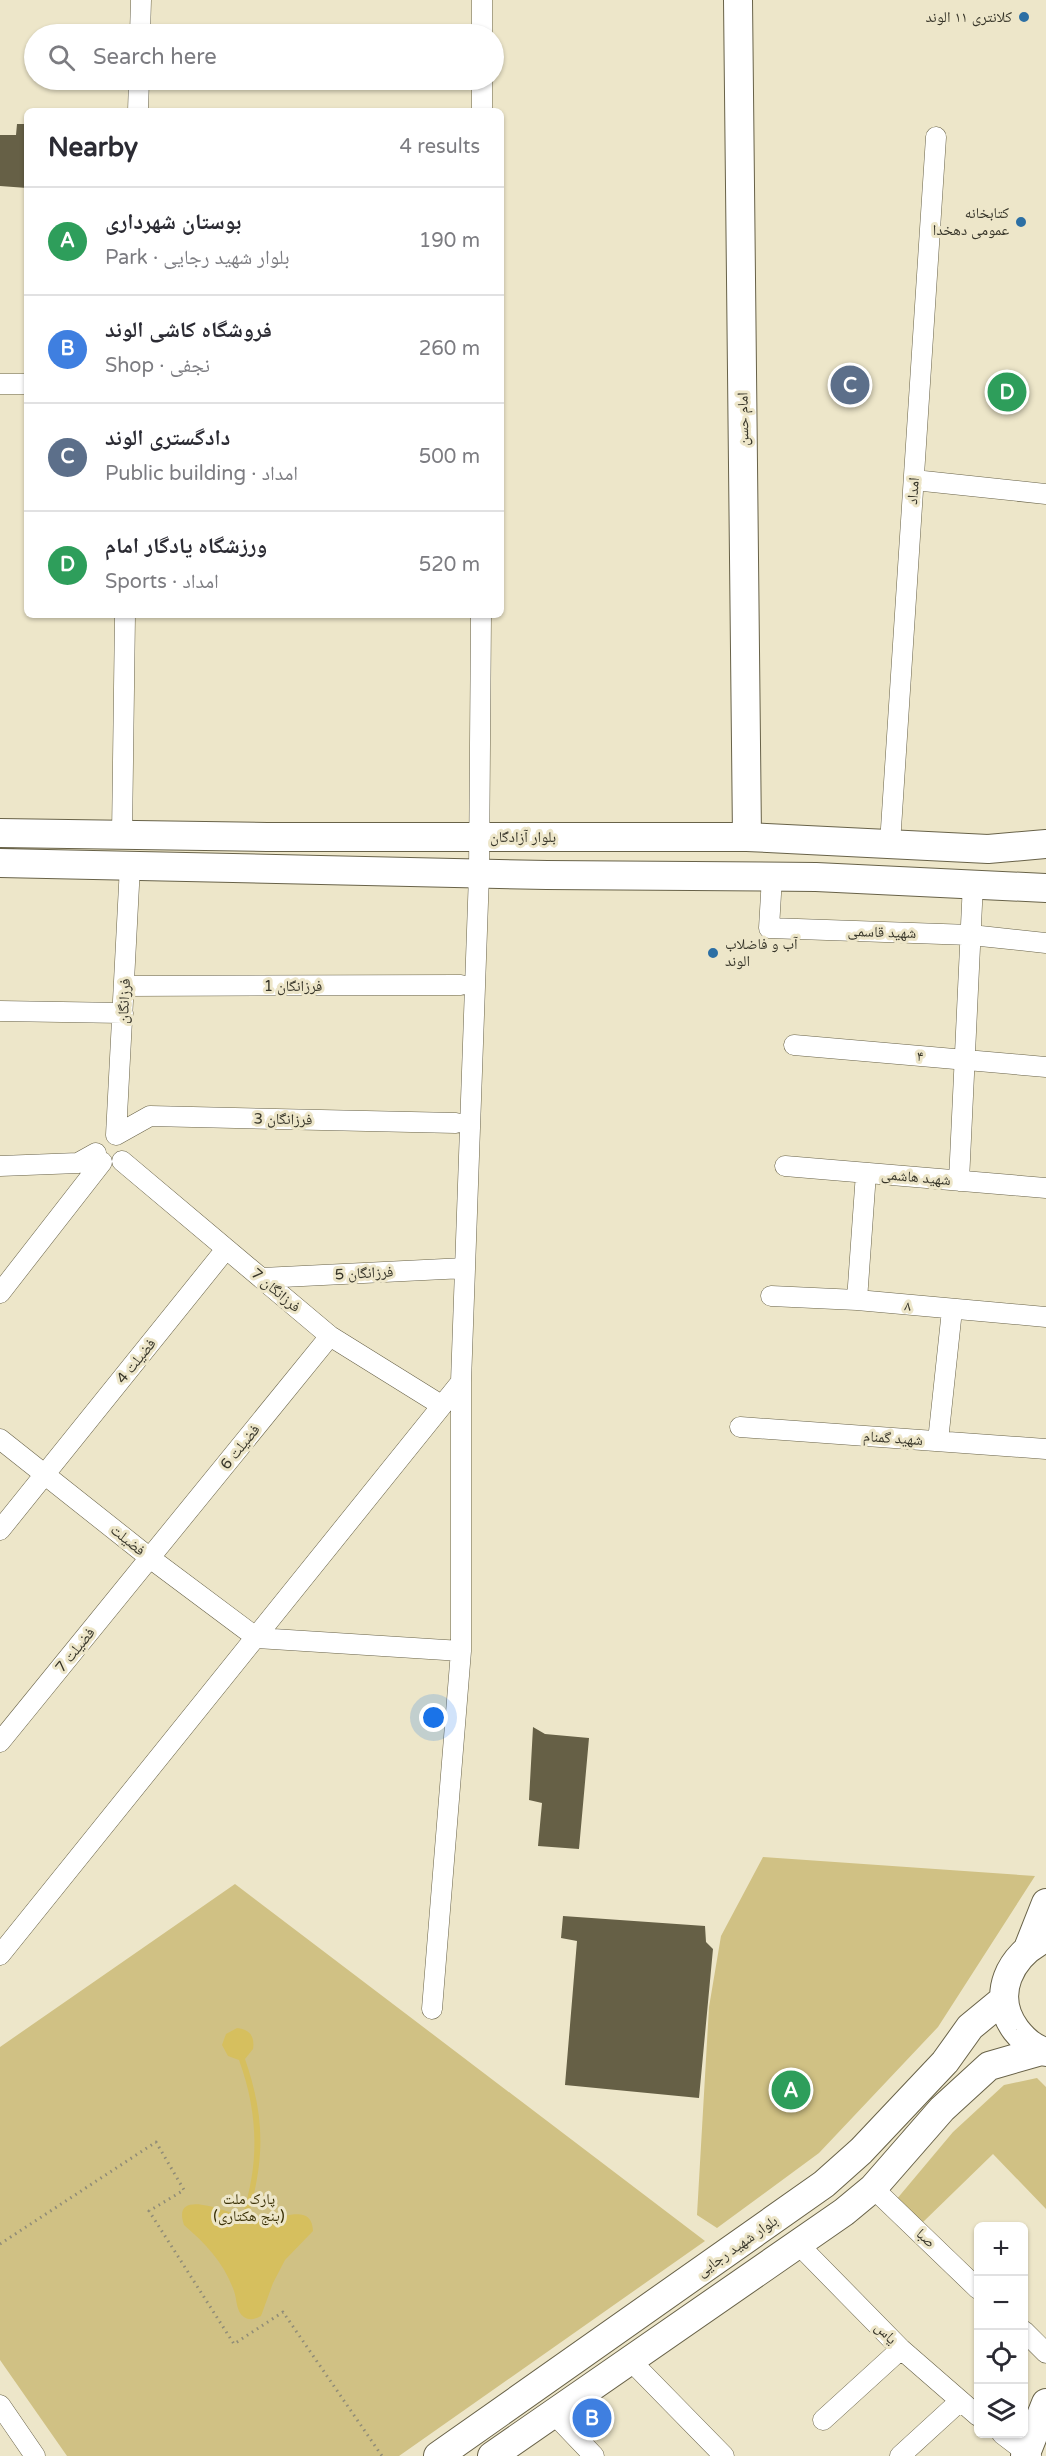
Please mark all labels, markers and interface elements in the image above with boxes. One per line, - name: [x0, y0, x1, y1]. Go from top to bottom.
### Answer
- place label: کلانتری ۱۱ الوند: [925, 8, 1012, 27]
- marker: کلانتری ۱۱ الوند: [1017, 10, 1031, 24]
- search box: [24, 24, 504, 90]
- icon: search: [45, 41, 78, 74]
- text: Search here: [93, 44, 217, 70]
- text: Nearby: [48, 132, 138, 163]
- text: 4 results: [400, 135, 480, 159]
- place label: کتابخانه عمومی دهخدا: [933, 204, 1009, 240]
- text: بوستان شهرداری: [105, 209, 241, 235]
- marker: کتابخانه عمومی دهخدا: [1014, 215, 1028, 229]
- text: A: [60, 229, 75, 253]
- text: 190 m: [419, 229, 480, 253]
- text: Park · بلوار شهید رجایی: [105, 246, 290, 270]
- text: فروشگاه کاشی الوند: [105, 317, 272, 343]
- text: B: [61, 337, 74, 361]
- text: 260 m: [419, 337, 480, 361]
- text: Shop · نجفی: [105, 354, 210, 378]
- pin: C: [830, 362, 870, 408]
- pin: D: [988, 370, 1026, 414]
- street label: امام حسن: [734, 392, 753, 446]
- text: دادگستری الوند: [105, 425, 230, 451]
- text: C: [61, 445, 74, 469]
- text: 500 m: [419, 445, 480, 469]
- text: Public building · امداد: [105, 462, 298, 486]
- street label: امداد: [903, 477, 923, 505]
- text: ورزشگاه یادگار امام: [105, 533, 267, 559]
- text: D: [60, 553, 75, 577]
- text: 520 m: [419, 553, 480, 577]
- text: Sports · امداد: [105, 570, 219, 594]
- street label: بلوار آزادگان: [490, 828, 556, 847]
- street label: شهید قاسمی: [847, 922, 917, 943]
- place label: آب و فاضلاب الوند: [725, 935, 799, 970]
- marker: آب و فاضلاب الوند: [706, 946, 720, 960]
- street label: فرزانگان 1: [264, 977, 322, 996]
- street label: فرزانگان: [114, 978, 135, 1024]
- street label: ۴: [916, 1047, 924, 1065]
- street label: فرزانگان 3: [254, 1109, 312, 1130]
- street label: شهید هاشمی: [880, 1165, 952, 1190]
- street label: فرزانگان 5: [334, 1262, 394, 1285]
- street label: فرزانگان 7: [247, 1264, 304, 1317]
- street label: ۸: [904, 1297, 913, 1315]
- street label: فضیلت 4: [112, 1335, 160, 1387]
- street label: فضیلت 6: [216, 1421, 264, 1473]
- street label: شهید گمنام: [862, 1427, 924, 1450]
- street label: فضیلت: [107, 1521, 149, 1559]
- street label: فضیلت 7: [51, 1624, 99, 1676]
- your location: [419, 1703, 448, 1732]
- pin: A: [772, 2068, 810, 2112]
- park label: پارک ملت (پنج هکتاری): [213, 2190, 285, 2226]
- street label: بلوار شهید رجایی: [693, 2211, 782, 2281]
- map controls: [974, 2222, 1028, 2438]
- button: +: [974, 2222, 1028, 2276]
- street label: صبا: [913, 2225, 939, 2251]
- button: −: [974, 2276, 1028, 2330]
- street label: یاس: [870, 2318, 901, 2349]
- button: locate: [974, 2330, 1028, 2384]
- button: layers: [974, 2384, 1028, 2438]
- pin: B: [572, 2396, 612, 2440]

